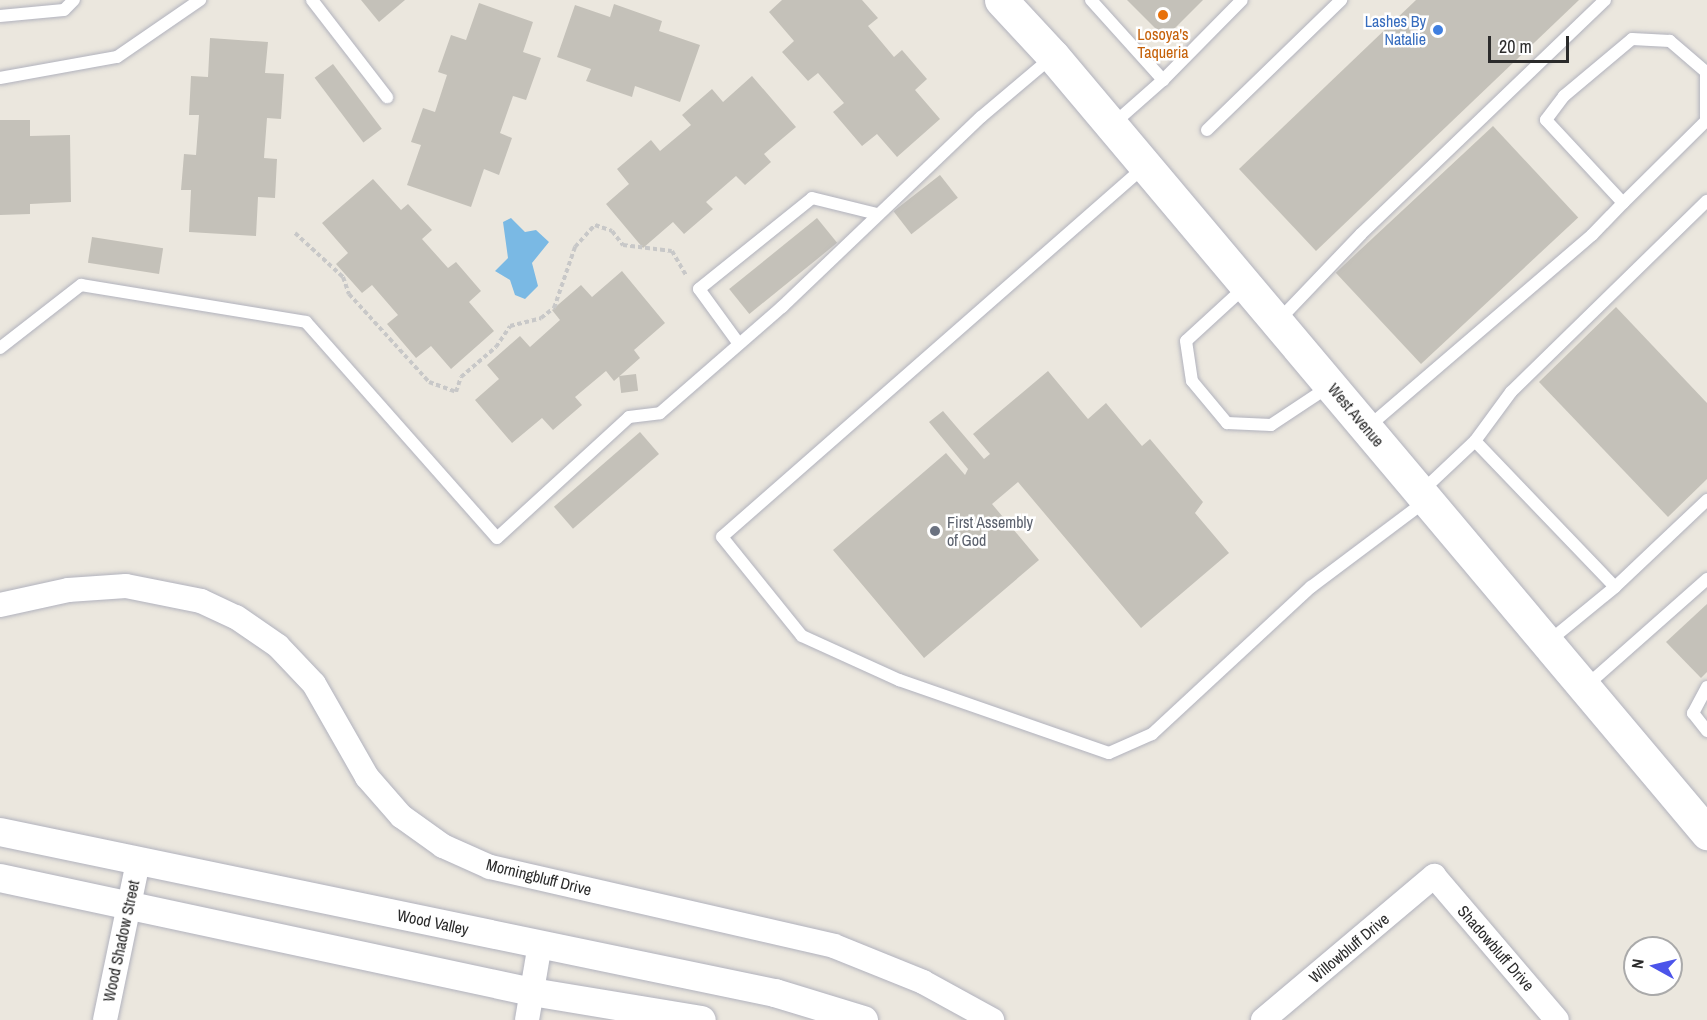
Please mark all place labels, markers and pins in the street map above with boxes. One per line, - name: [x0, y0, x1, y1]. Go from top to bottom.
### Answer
- marker: Losoya's Taqueria: [1156, 8, 1170, 22]
- place label: Lashes By Natalie: [1365, 11, 1426, 49]
- marker: Lashes By Natalie: [1431, 23, 1445, 37]
- place label: Losoya's Taqueria: [1137, 24, 1189, 62]
- place label: First Assembly of God: [947, 512, 1034, 550]
- marker: First Assembly of God: [928, 524, 942, 538]

